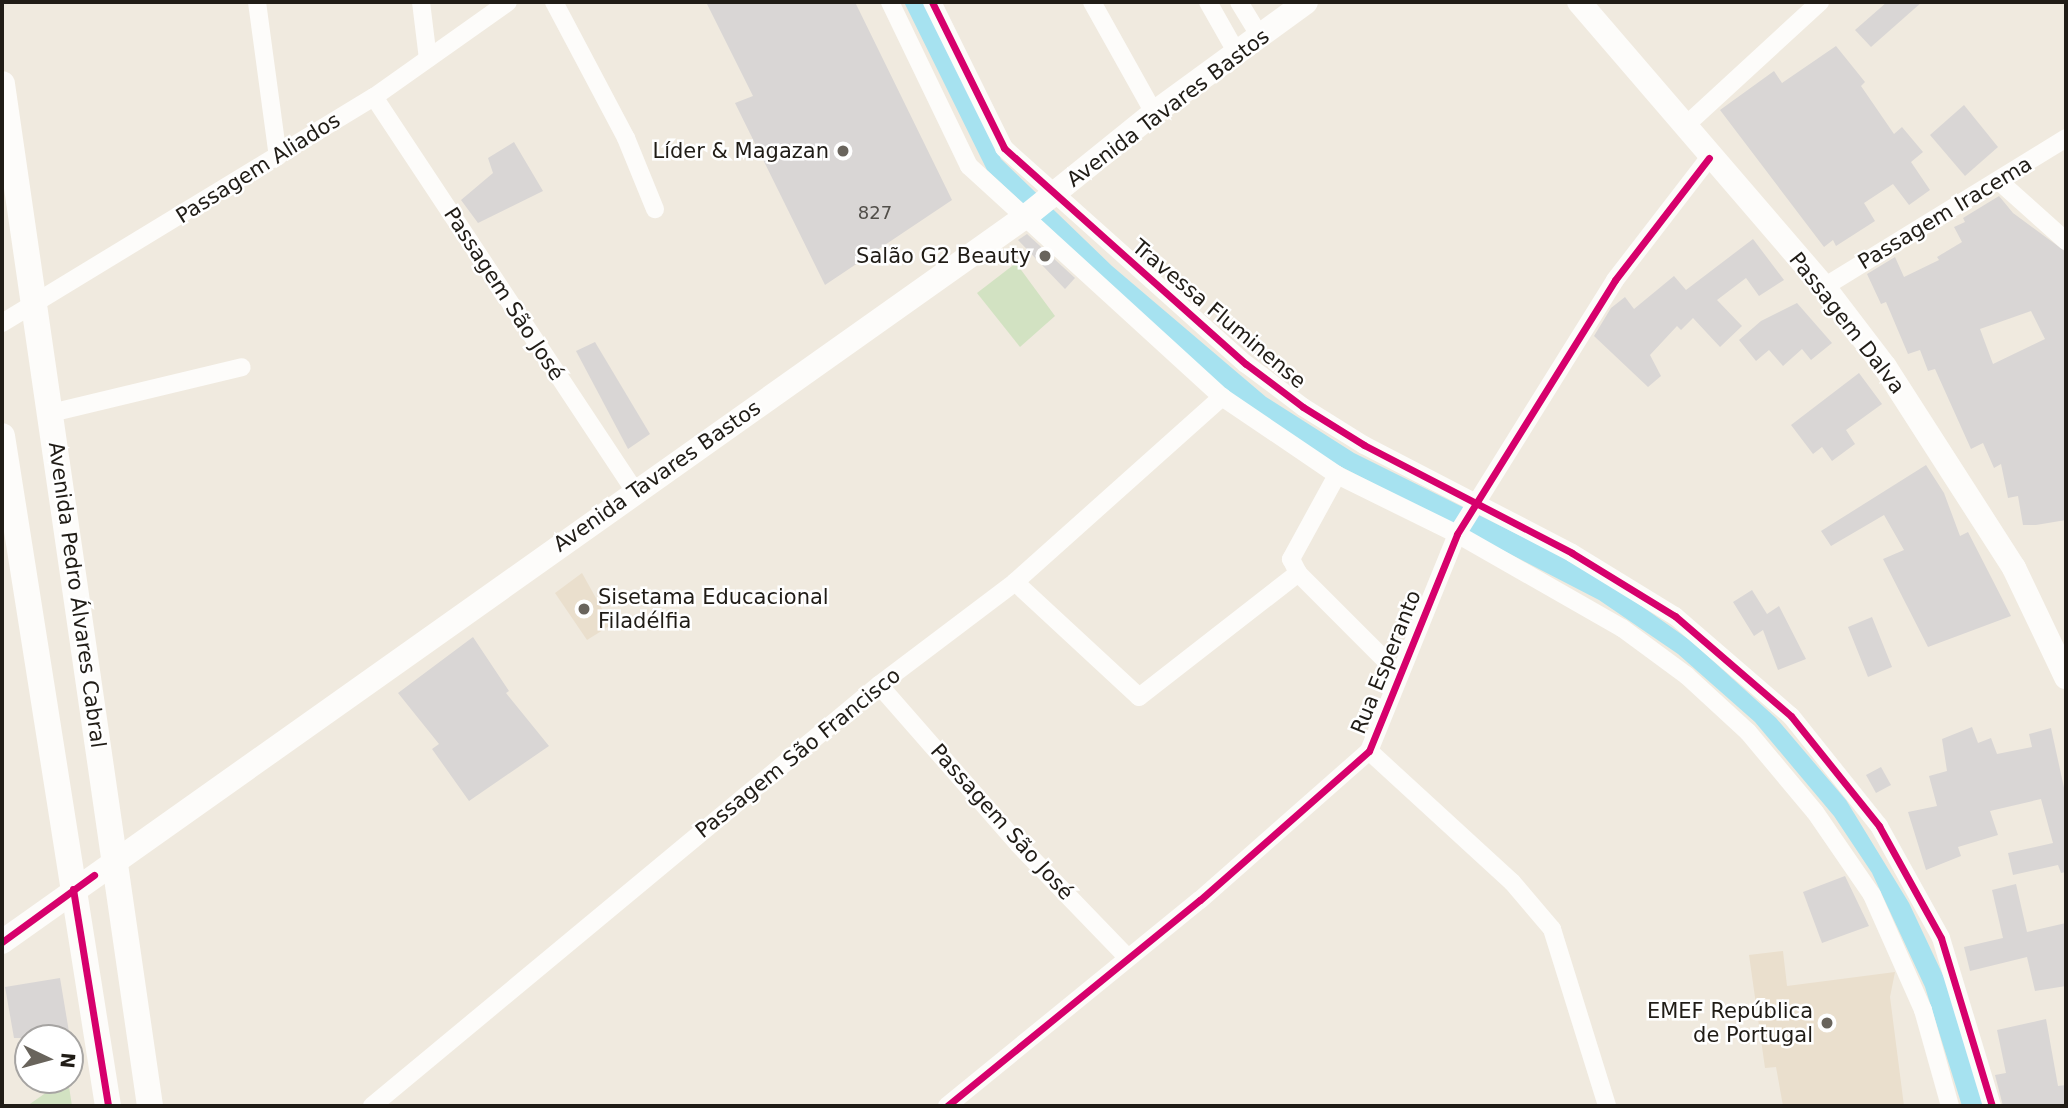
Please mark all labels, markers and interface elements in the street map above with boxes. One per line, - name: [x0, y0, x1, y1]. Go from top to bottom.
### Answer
- street label: Avenida Tavares Bastos: [1062, 24, 1274, 192]
- street label: Passagem Aliados: [171, 107, 345, 229]
- place label: Líder & Magazan: [652, 138, 829, 164]
- marker: Líder & Magazan: [835, 143, 851, 159]
- street label: Passagem Iracema: [1854, 151, 2036, 275]
- house number: 827: [858, 202, 892, 224]
- street label: Passagem São José: [439, 203, 569, 385]
- street label: Travessa Fluminense: [1127, 234, 1311, 394]
- place label: Salão G2 Beauty: [856, 243, 1031, 269]
- street label: Passagem Dalva: [1784, 247, 1910, 399]
- marker: Salão G2 Beauty: [1037, 248, 1053, 264]
- street label: Avenida Tavares Bastos: [549, 395, 765, 557]
- street label: Avenida Pedro Álvares Cabral: [43, 440, 111, 750]
- place label: Sisetama Educacional Filadélfia: [598, 584, 829, 634]
- street label: Rua Esperanto: [1346, 586, 1426, 738]
- marker: Sisetama Educacional Filadélfia: [576, 601, 592, 617]
- street label: Passagem São Francisco: [690, 662, 906, 844]
- street label: Passagem São José: [925, 739, 1079, 905]
- place label: EMEF República de Portugal: [1647, 998, 1813, 1048]
- marker: EMEF República de Portugal: [1819, 1015, 1835, 1031]
- north arrow: [14, 1024, 84, 1094]
- text: N: [56, 1052, 80, 1070]

